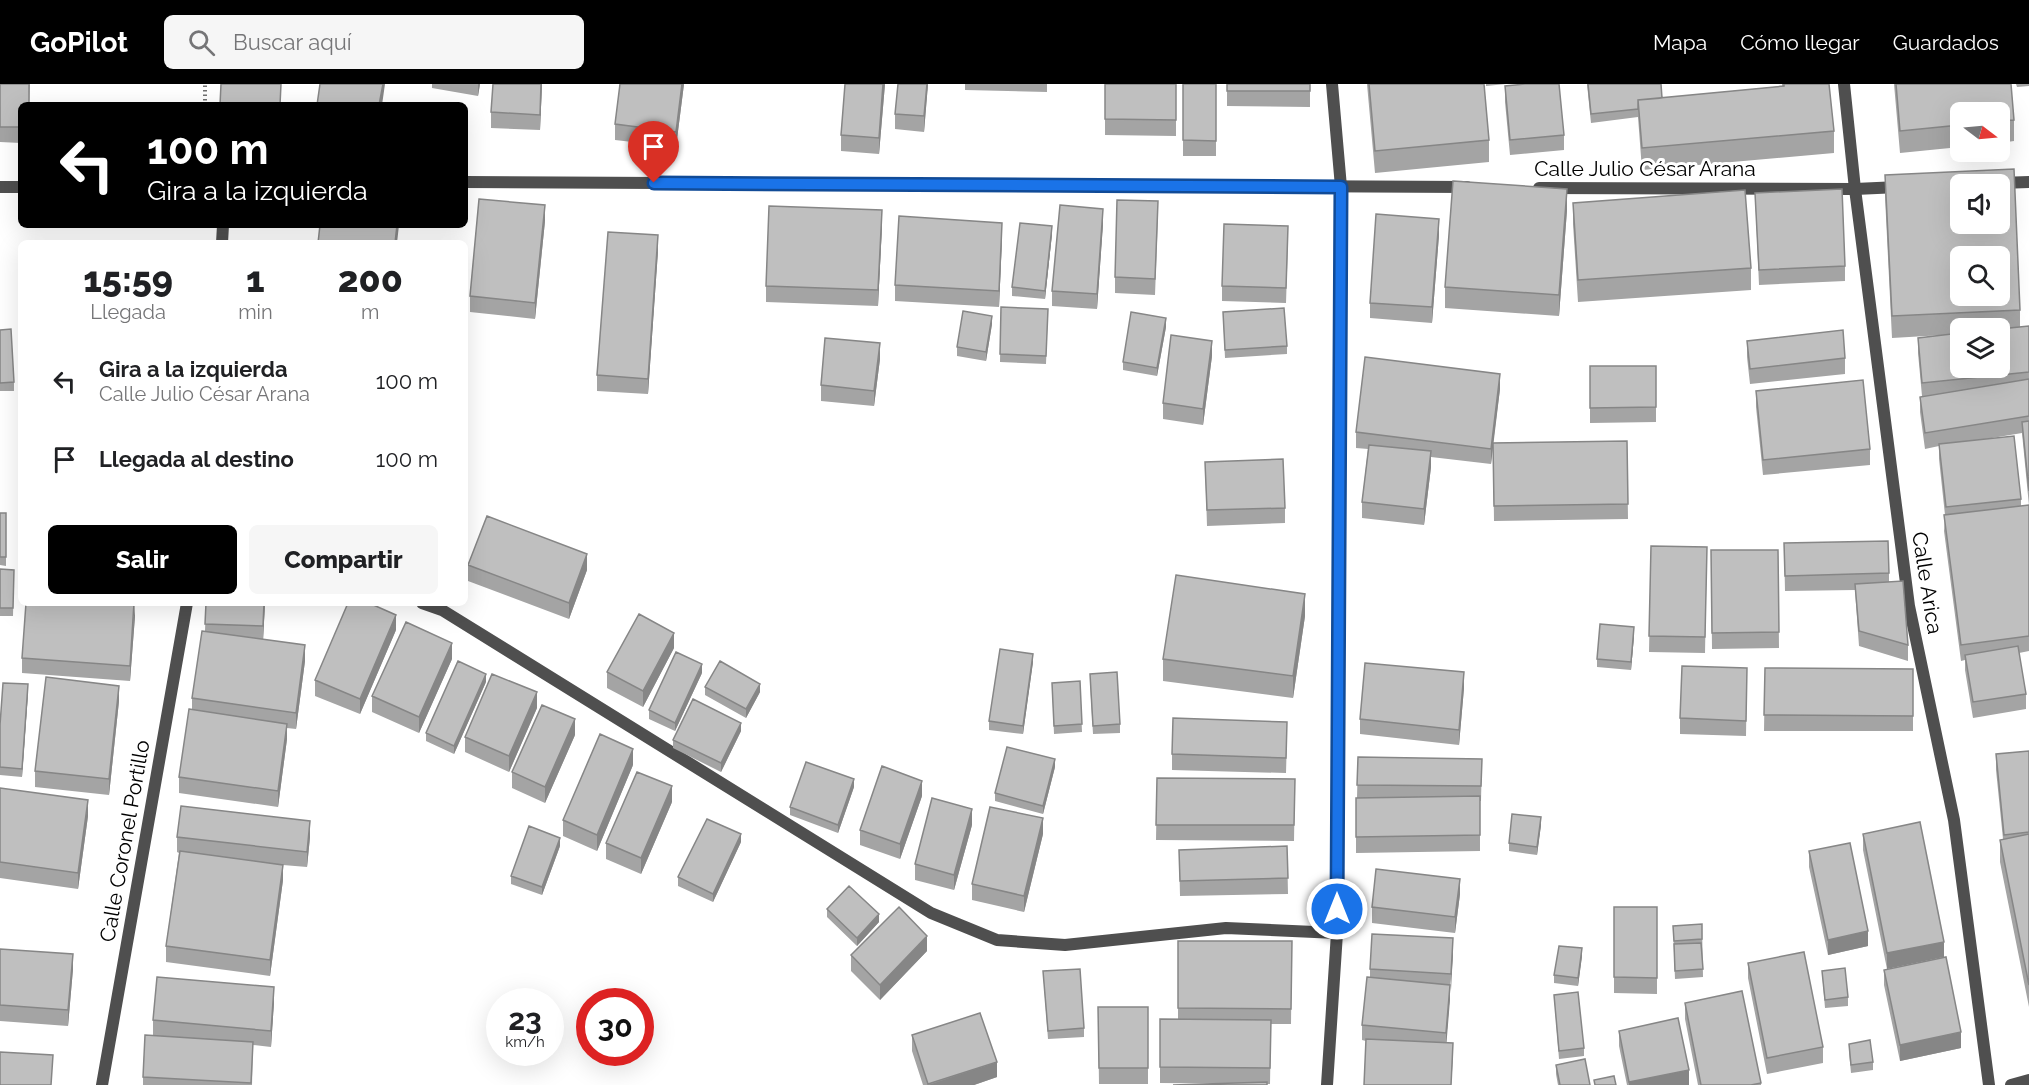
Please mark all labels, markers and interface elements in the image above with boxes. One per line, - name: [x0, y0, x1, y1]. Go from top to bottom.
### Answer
- search box: [164, 15, 584, 69]
- text: GoPilot: [30, 26, 128, 59]
- icon: search: [185, 26, 218, 59]
- text: Buscar aquí: [233, 29, 352, 55]
- text: Mapa: [1653, 30, 1707, 55]
- text: Cómo llegar: [1740, 30, 1860, 55]
- text: Guardados: [1893, 30, 1999, 55]
- north arrow: [1950, 102, 2010, 162]
- map controls: [1950, 102, 2010, 378]
- pin: [628, 121, 679, 183]
- text: 100 m: [147, 125, 269, 174]
- icon: left: [48, 126, 126, 204]
- icon: arrive: [637, 130, 670, 163]
- street label: Calle Julio César Arana: [1534, 156, 1756, 181]
- button: sound: [1950, 174, 2010, 234]
- text: Gira a la izquierda: [147, 175, 368, 206]
- button: search: [1950, 246, 2010, 306]
- text: 15:59: [83, 258, 173, 300]
- text: 1: [246, 258, 265, 300]
- text: 200: [338, 258, 403, 300]
- text: Llegada: [90, 300, 166, 324]
- text: min: [238, 300, 273, 324]
- text: m: [361, 300, 379, 324]
- button: layers: [1950, 318, 2010, 378]
- text: Gira a la izquierda: [99, 356, 288, 382]
- icon: left: [48, 365, 81, 398]
- text: 100 m: [376, 368, 438, 394]
- text: Calle Julio César Arana: [99, 382, 310, 406]
- icon: arrive: [48, 443, 81, 476]
- text: Llegada al destino: [99, 446, 294, 472]
- text: 100 m: [376, 446, 438, 472]
- button: Salir: [48, 525, 237, 594]
- button: Compartir: [249, 525, 438, 594]
- street label: Calle Arica: [1907, 530, 1948, 636]
- street label: Calle Coronel Portillo: [94, 738, 155, 944]
- position arrow: [1305, 877, 1369, 941]
- speed limit sign: 30: [576, 988, 654, 1066]
- text: 23: [508, 1002, 542, 1037]
- text: km/h: [505, 1033, 545, 1051]

